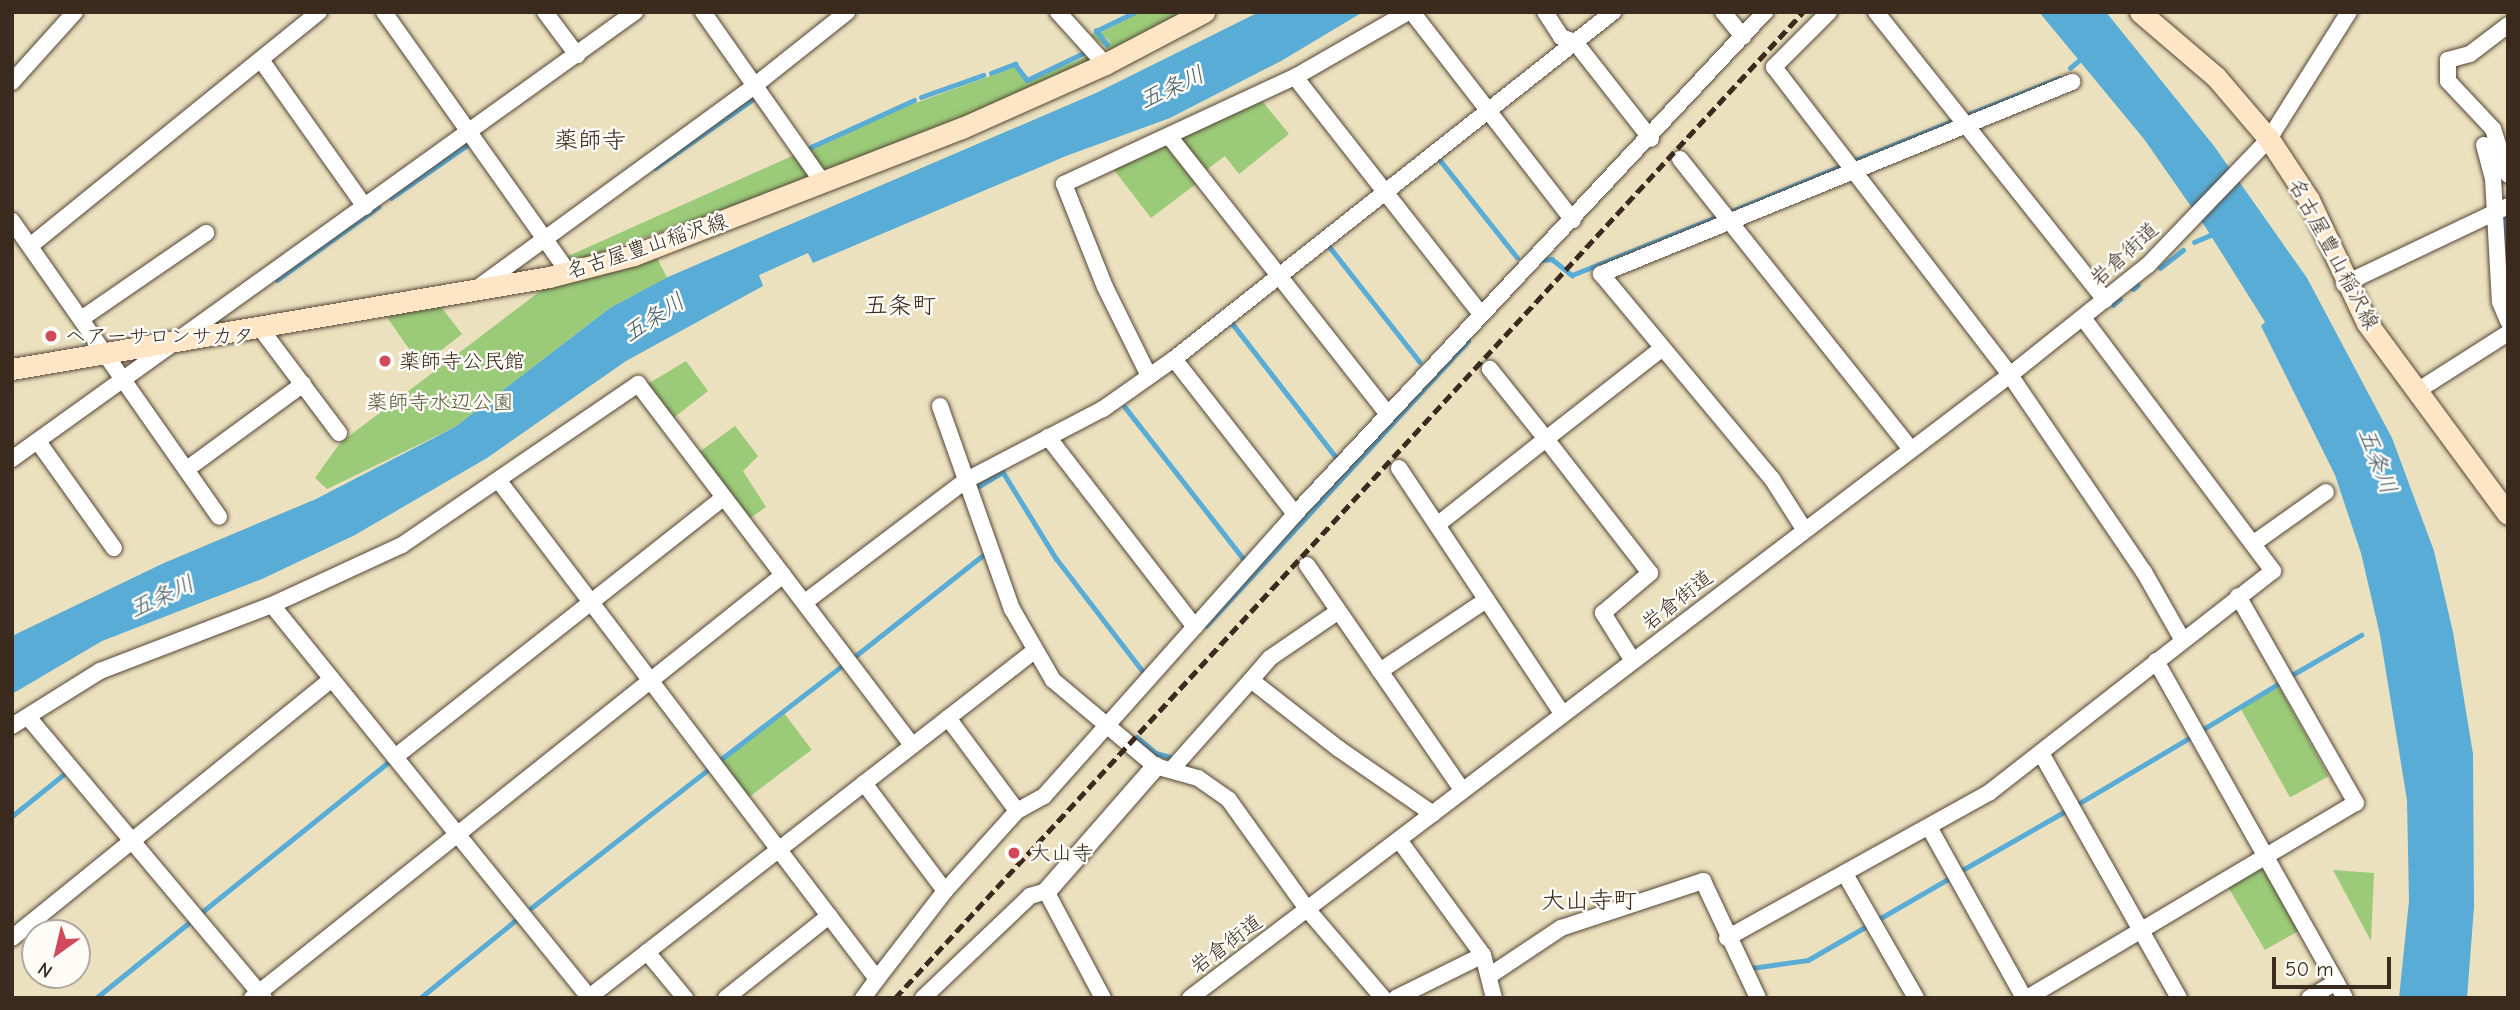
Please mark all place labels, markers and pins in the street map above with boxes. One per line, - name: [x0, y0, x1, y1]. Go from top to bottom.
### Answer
- place label: ヘアーサロンサカタ: [65, 323, 253, 349]
- marker: ヘアーサロンサカタ: [43, 328, 59, 344]
- place label: 薬師寺公民館: [399, 348, 525, 374]
- marker: 薬師寺公民館: [377, 353, 393, 369]
- place label: 大山寺: [1030, 840, 1093, 866]
- marker: 大山寺: [1004, 843, 1024, 863]

